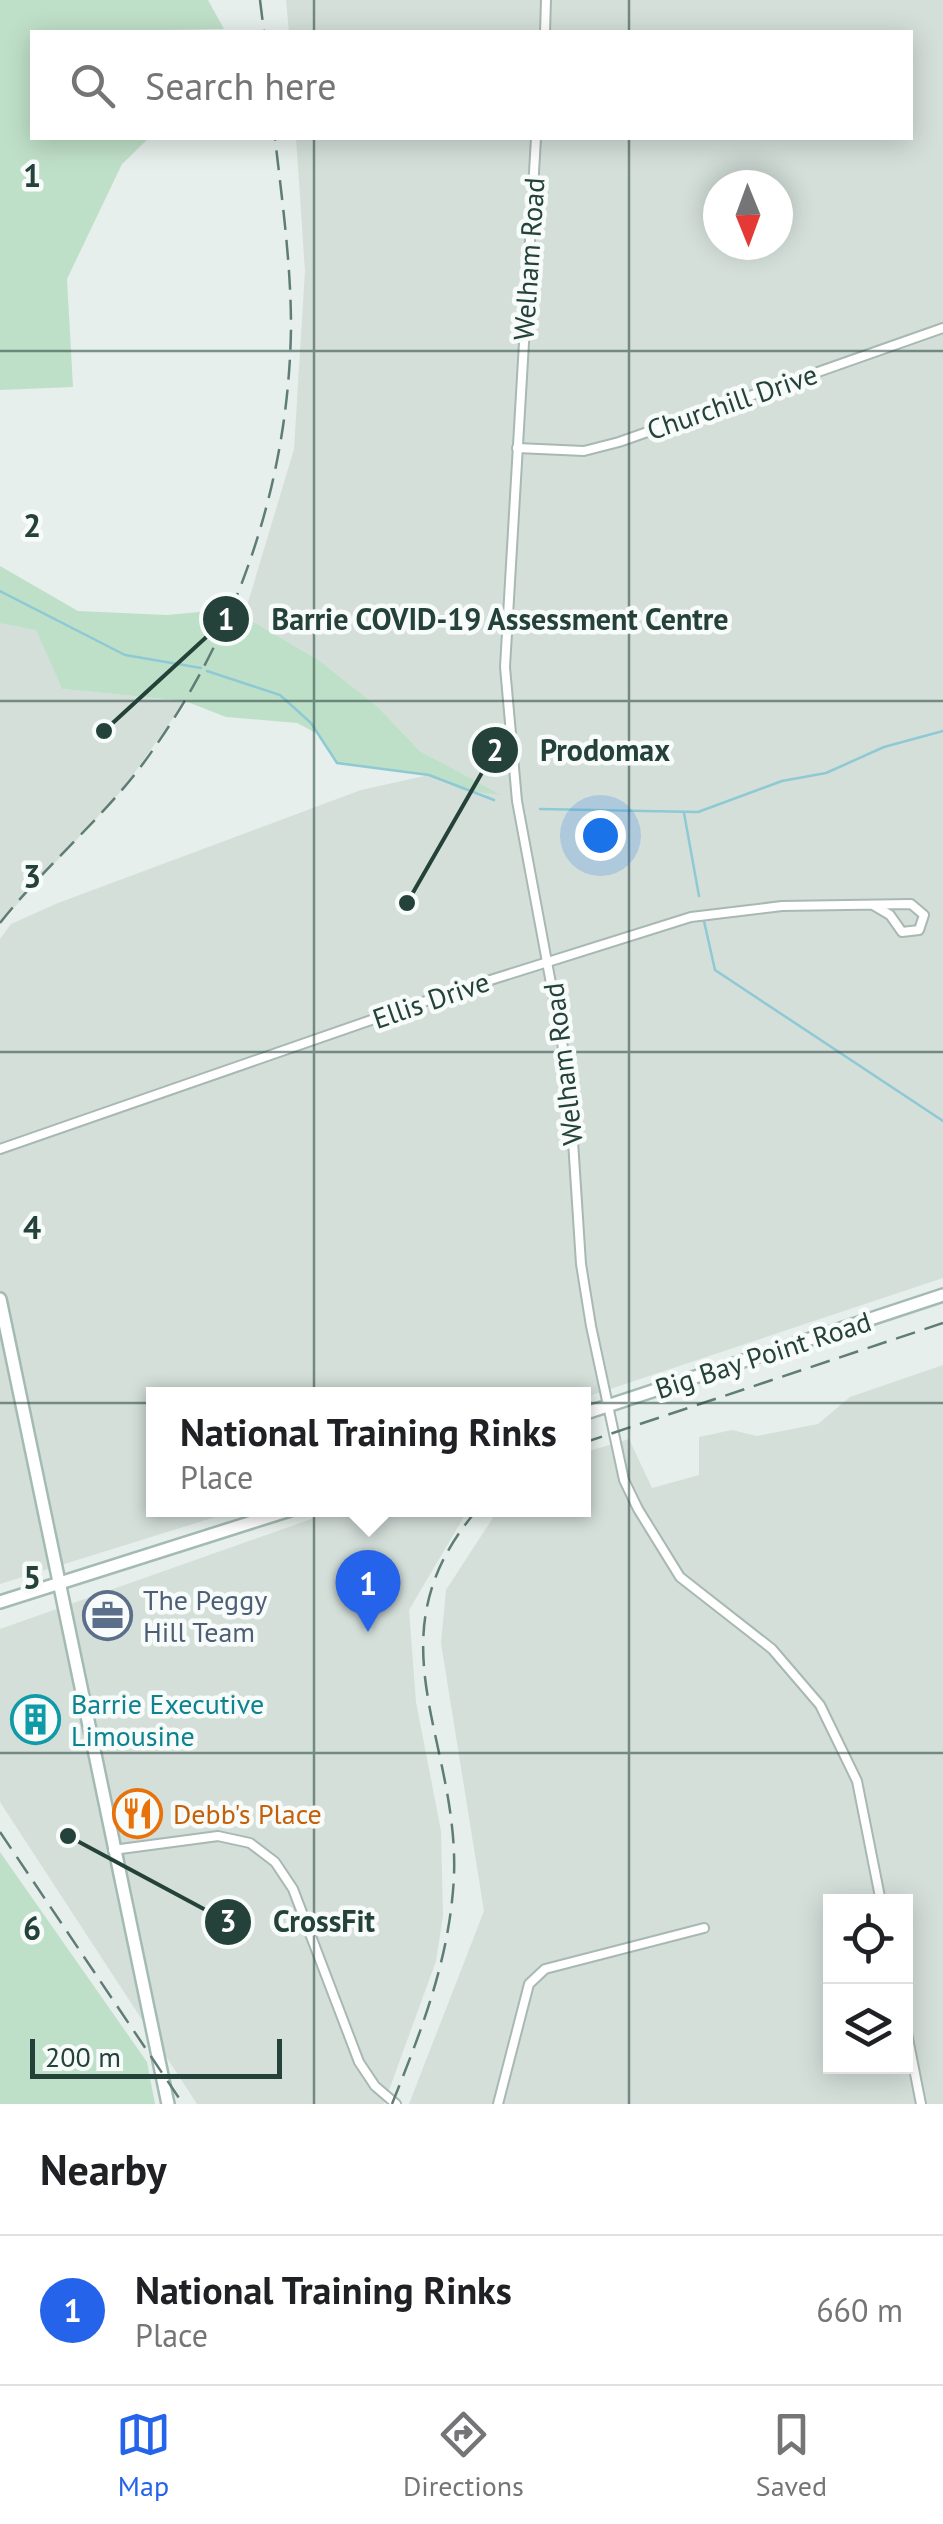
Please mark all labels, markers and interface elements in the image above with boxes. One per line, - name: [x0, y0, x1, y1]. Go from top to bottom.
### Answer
- search box: [30, 30, 913, 140]
- icon: search: [65, 58, 120, 113]
- text: Search here: [145, 61, 337, 110]
- text: 1: [23, 154, 41, 196]
- north arrow: [703, 170, 793, 260]
- street label: Welham Road: [504, 176, 553, 342]
- street label: Churchill Drive: [642, 355, 822, 448]
- text: 2: [23, 504, 41, 546]
- callout: Barrie COVID-19 Assessment Centre: [201, 589, 750, 649]
- text: 1: [217, 599, 235, 638]
- text: Barrie COVID-19 Assessment Centre: [271, 599, 729, 638]
- callout: Prodomax: [470, 720, 690, 780]
- text: 2: [486, 730, 504, 769]
- text: Prodomax: [540, 730, 670, 769]
- your location: [575, 810, 626, 861]
- text: 3: [23, 855, 41, 897]
- street label: Ellis Drive: [368, 962, 494, 1037]
- street label: Welham Road: [534, 981, 591, 1147]
- text: 4: [23, 1206, 41, 1248]
- street label: Big Bay Point Road: [650, 1302, 875, 1407]
- popup: [146, 1387, 591, 1517]
- text: National Training Rinks: [180, 1407, 557, 1456]
- text: Place: [180, 1456, 253, 1498]
- pin: 1: [336, 1550, 400, 1632]
- text: 5: [23, 1556, 41, 1598]
- place label: The Peggy Hill Team: [143, 1581, 267, 1650]
- office icon: The Peggy Hill Team: [82, 1590, 134, 1642]
- place label: Barrie Executive Limousine: [71, 1685, 264, 1754]
- building icon: Barrie Executive Limousine: [10, 1694, 62, 1746]
- restaurant icon: Debb's Place: [112, 1788, 164, 1840]
- place label: Debb's Place: [173, 1795, 322, 1832]
- callout: CrossFit: [203, 1892, 395, 1952]
- map controls: [823, 1894, 913, 2074]
- button: locate: [823, 1894, 913, 1984]
- text: 3: [219, 1901, 237, 1940]
- text: CrossFit: [273, 1901, 376, 1940]
- text: 6: [23, 1907, 41, 1949]
- button: layers: [823, 1984, 913, 2074]
- scale bar: [30, 2034, 282, 2078]
- text: 200 m: [45, 2038, 121, 2075]
- text: Nearby: [40, 2142, 167, 2197]
- text: National Training Rinks: [135, 2265, 512, 2314]
- text: 1: [63, 2289, 82, 2331]
- text: 660 m: [816, 2289, 903, 2331]
- text: Place: [135, 2314, 208, 2356]
- tab: Map: [116, 2407, 171, 2504]
- tab: Directions: [403, 2407, 524, 2504]
- tab: Saved: [756, 2407, 827, 2504]

